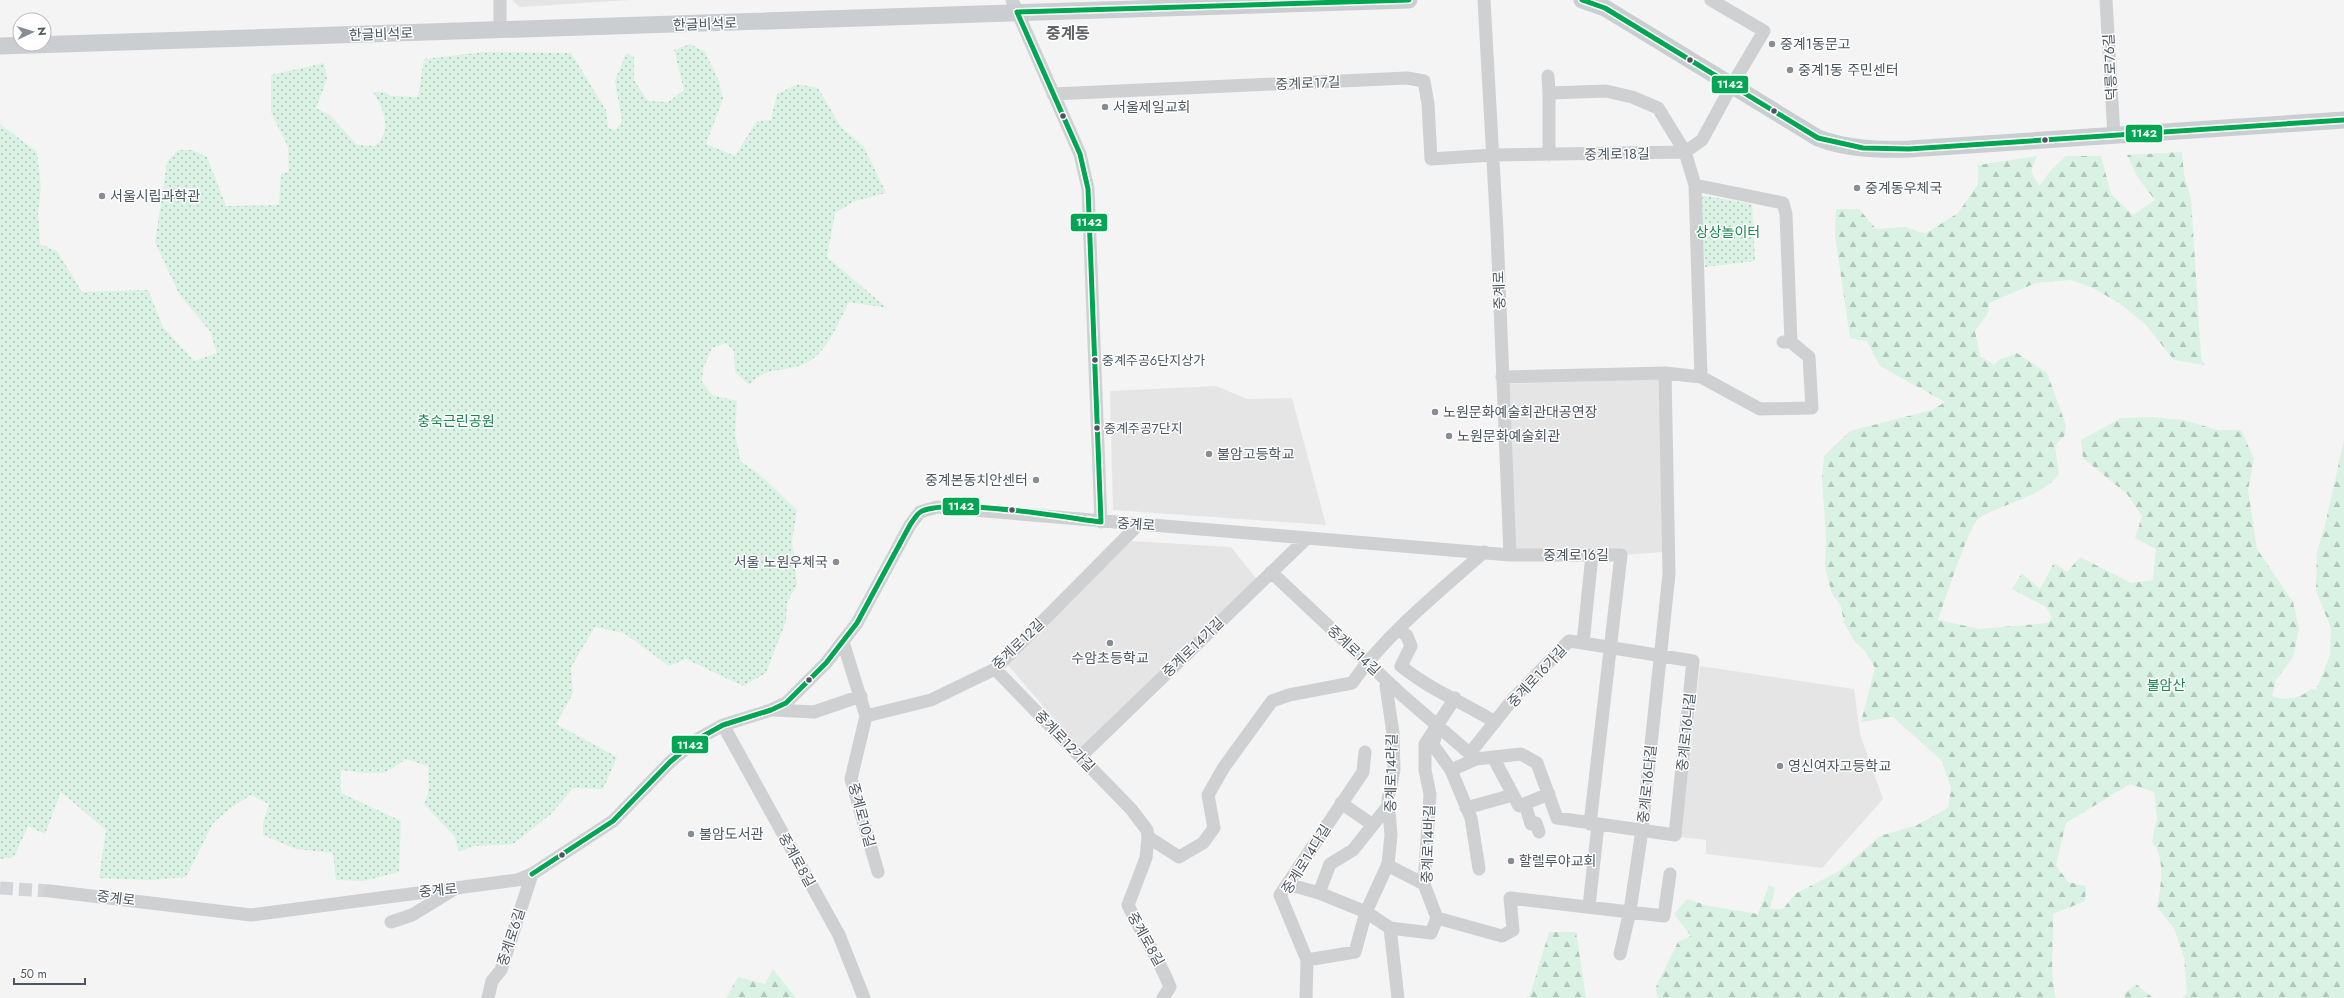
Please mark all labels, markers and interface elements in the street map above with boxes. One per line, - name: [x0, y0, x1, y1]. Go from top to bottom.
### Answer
- north arrow: [12, 12, 52, 52]
- street label: 한글비석로: [672, 13, 738, 35]
- district label: 중계동: [1046, 22, 1090, 45]
- street label: 한글비석로: [348, 23, 414, 45]
- text: N: [34, 26, 50, 36]
- street label: 덕릉로76길: [2098, 33, 2122, 101]
- place label: 중계1동문고: [1780, 34, 1851, 54]
- marker: 중계1동문고: [1767, 39, 1777, 49]
- unlabelled marker: [1685, 55, 1695, 65]
- place label: 중계1동 주민센터: [1798, 60, 1899, 80]
- marker: 중계1동 주민센터: [1785, 65, 1795, 75]
- street label: 중계로17길: [1275, 72, 1341, 94]
- line badge: 1142: [1711, 75, 1749, 94]
- text: 1142: [1717, 76, 1743, 92]
- place label: 서울제일교회: [1113, 97, 1190, 117]
- marker: 서울제일교회: [1100, 102, 1110, 112]
- unlabelled marker: [1769, 106, 1779, 116]
- unlabelled marker: [1058, 111, 1068, 121]
- line badge: 1142: [2125, 124, 2163, 143]
- text: 1142: [2131, 125, 2157, 141]
- unlabelled marker: [2040, 135, 2050, 145]
- street label: 중계로18길: [1584, 143, 1650, 165]
- place label: 중계동우체국: [1865, 178, 1942, 198]
- marker: 중계동우체국: [1852, 183, 1862, 193]
- place label: 서울시립과학관: [110, 186, 200, 206]
- marker: 서울시립과학관: [97, 191, 107, 201]
- line badge: 1142: [1070, 213, 1108, 232]
- text: 1142: [1076, 214, 1102, 230]
- park label: 상상놀이터: [1696, 222, 1760, 242]
- street label: 중계로: [1488, 270, 1510, 310]
- place label: 중계주공6단지상가: [1102, 351, 1205, 370]
- marker: 중계주공6단지상가: [1090, 355, 1100, 365]
- place label: 노원문화예술회관대공연장: [1443, 402, 1598, 422]
- marker: 노원문화예술회관대공연장: [1430, 407, 1440, 417]
- park label: 충숙근린공원: [417, 411, 495, 431]
- place label: 중계주공7단지: [1104, 419, 1183, 438]
- marker: 중계주공7단지: [1092, 423, 1102, 433]
- place label: 노원문화예술회관: [1457, 426, 1560, 446]
- marker: 노원문화예술회관: [1444, 431, 1454, 441]
- place label: 불암고등학교: [1217, 444, 1294, 464]
- marker: 불암고등학교: [1204, 449, 1214, 459]
- place label: 중계본동치안센터: [925, 470, 1028, 490]
- marker: 중계본동치안센터: [1031, 475, 1041, 485]
- line badge: 1142: [942, 497, 980, 516]
- text: 1142: [948, 498, 974, 514]
- unlabelled marker: [1007, 505, 1017, 515]
- street label: 중계로: [1116, 513, 1156, 535]
- street label: 중계로16길: [1543, 545, 1609, 565]
- place label: 서울 노원우체국: [734, 552, 828, 572]
- marker: 서울 노원우체국: [831, 557, 841, 567]
- street label: 중계로14가길: [1158, 612, 1228, 682]
- street label: 중계로12길: [987, 614, 1049, 674]
- street label: 중계로14길: [1323, 620, 1385, 680]
- marker: 수암초등학교: [1105, 638, 1115, 648]
- street label: 중계로16가길: [1503, 640, 1571, 712]
- place label: 수암초등학교: [1071, 648, 1149, 668]
- unlabelled marker: [804, 675, 814, 685]
- park label: 불암산: [2147, 675, 2185, 695]
- street label: 중계로16나길: [1672, 692, 1700, 772]
- street label: 중계로12가길: [1030, 706, 1100, 776]
- street label: 중계로14라길: [1380, 733, 1402, 813]
- line badge: 1142: [671, 735, 709, 754]
- text: 1142: [677, 737, 703, 753]
- street label: 중계로16다길: [1633, 744, 1661, 824]
- place label: 영신여자고등학교: [1788, 756, 1891, 776]
- marker: 영신여자고등학교: [1775, 761, 1785, 771]
- street label: 중계로10길: [844, 780, 880, 850]
- street label: 중계로14바길: [1417, 804, 1439, 884]
- street label: 중계로14다길: [1277, 820, 1335, 898]
- place label: 불암도서관: [699, 824, 764, 844]
- marker: 불암도서관: [686, 829, 696, 839]
- street label: 중계로8길: [774, 829, 820, 891]
- unlabelled marker: [557, 850, 567, 860]
- place label: 할렐루야교회: [1519, 851, 1596, 871]
- marker: 할렐루야교회: [1506, 856, 1516, 866]
- street label: 중계로: [418, 878, 458, 902]
- street label: 중계로: [96, 886, 137, 910]
- street label: 중계로6길: [492, 906, 530, 968]
- street label: 중계로8길: [1123, 908, 1169, 970]
- scale bar: [14, 960, 85, 986]
- text: 50 m: [20, 965, 47, 983]

